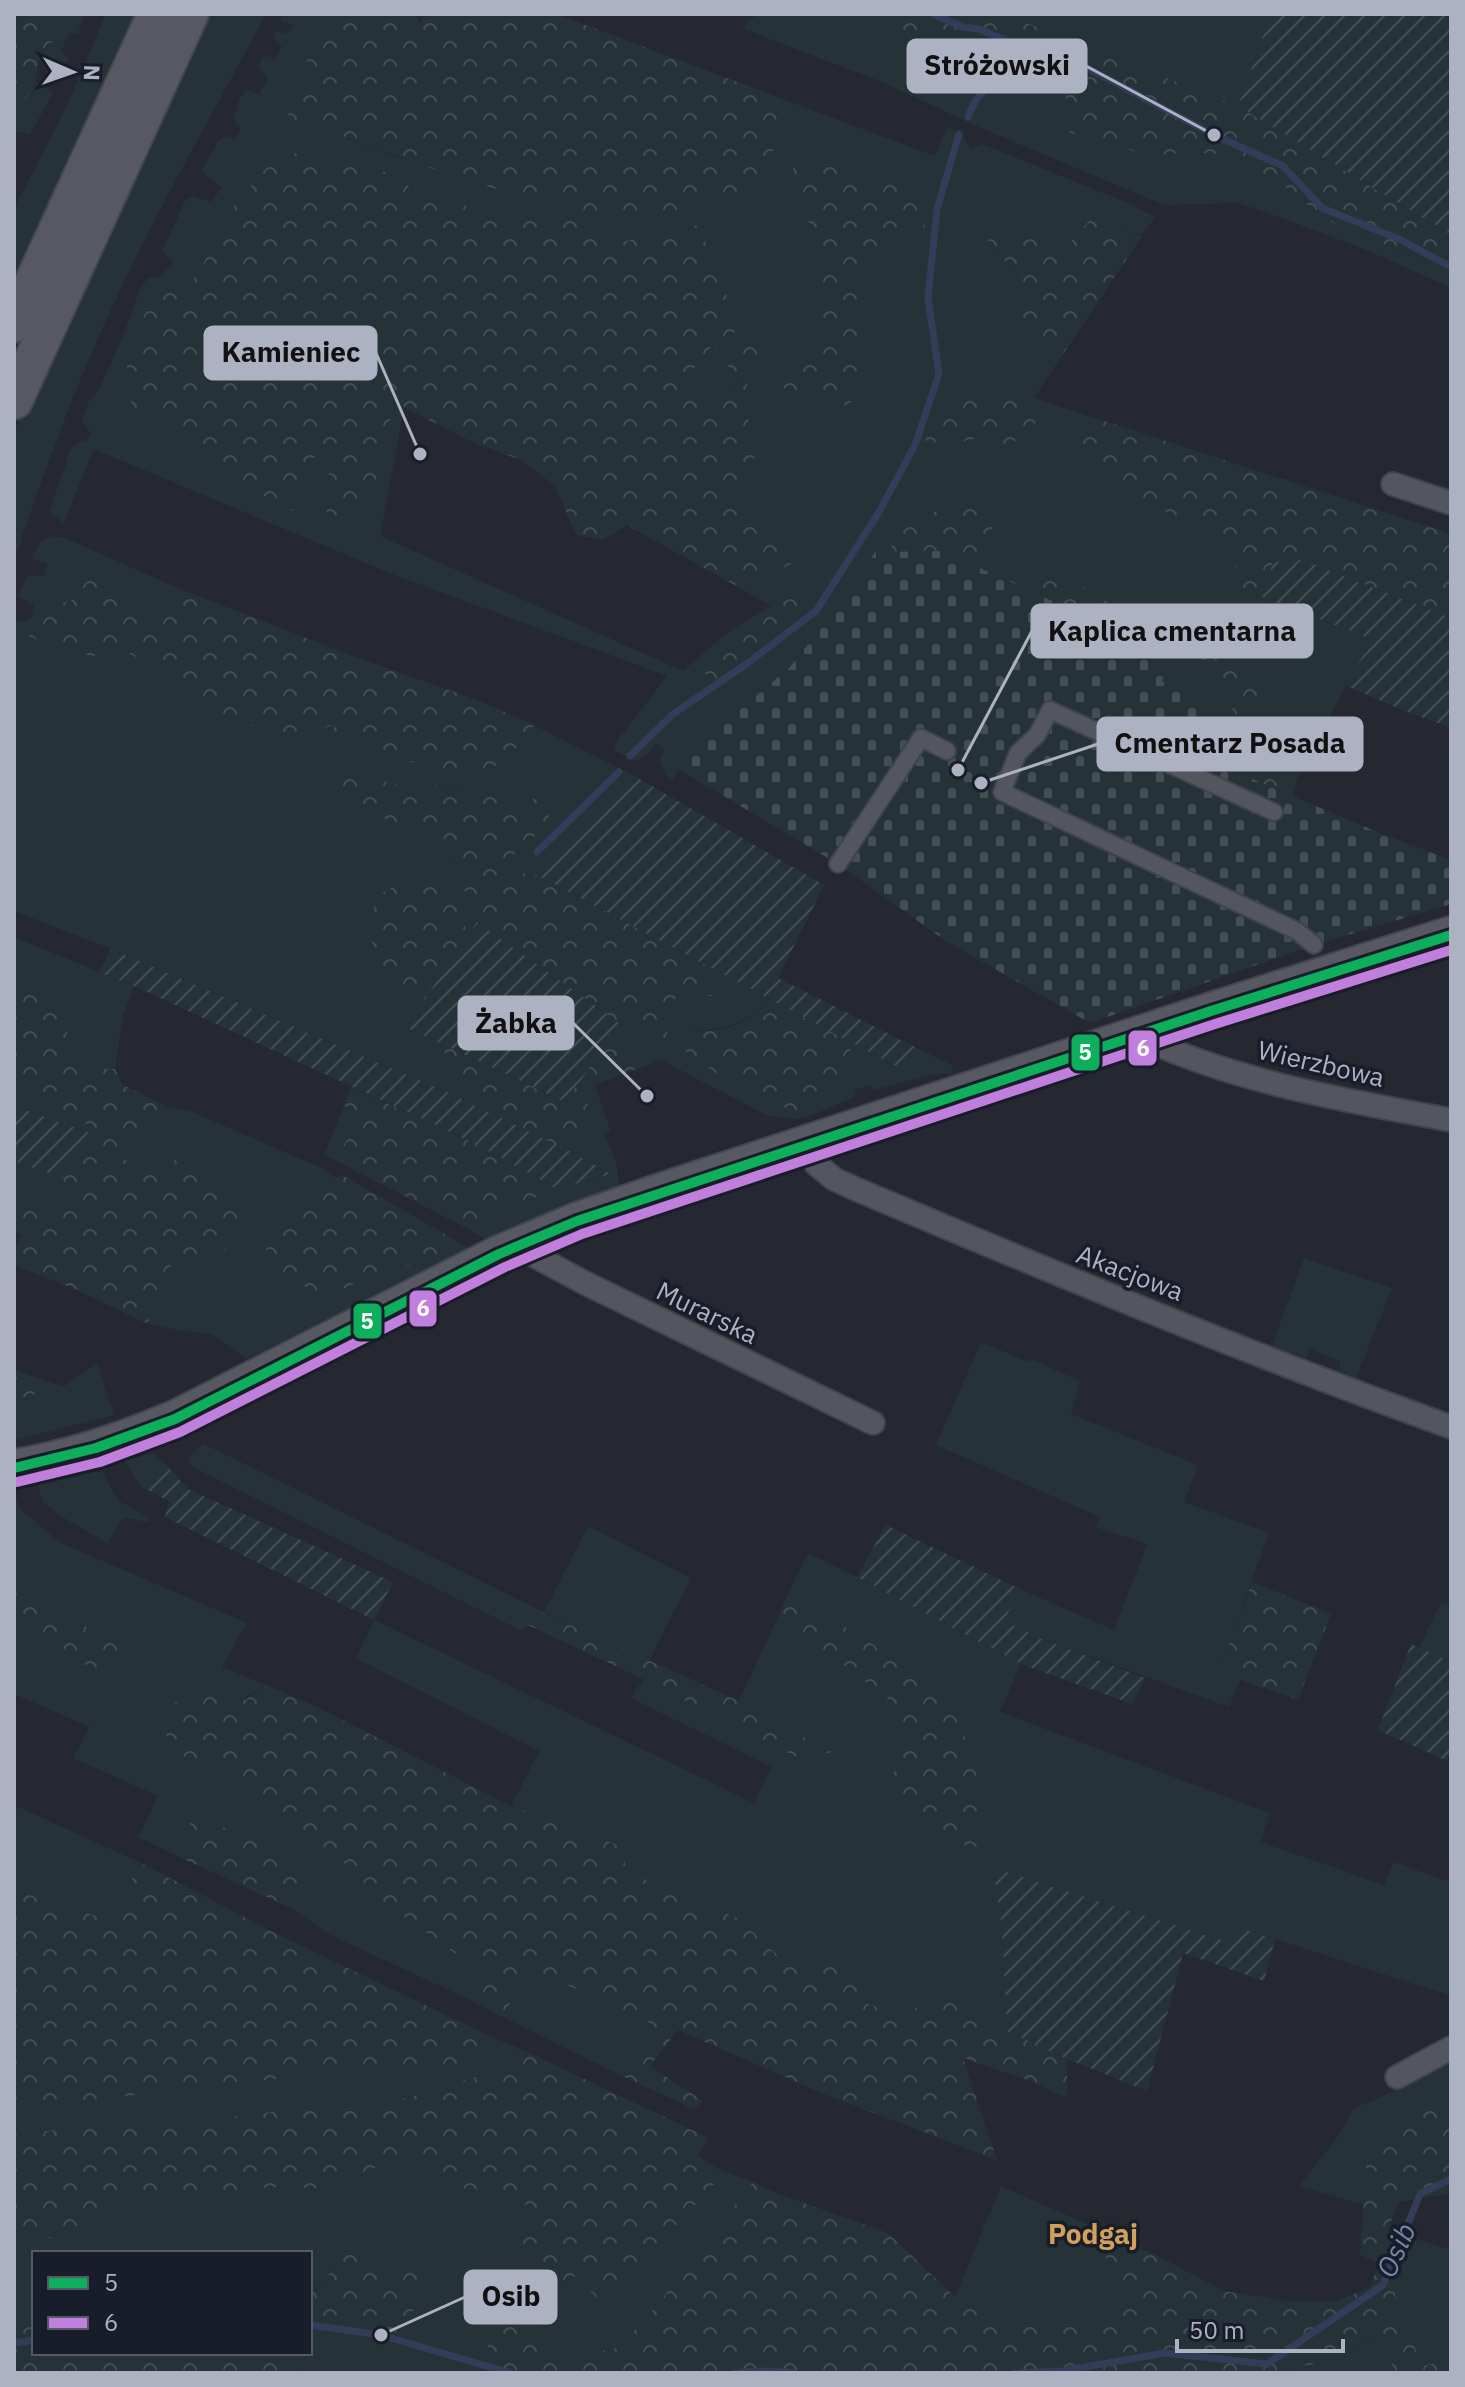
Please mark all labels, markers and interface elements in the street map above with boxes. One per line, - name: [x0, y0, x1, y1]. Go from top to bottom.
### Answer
- north arrow: [32, 32, 112, 112]
- callout: Stróżowski: [908, 40, 1086, 92]
- text: Stróżowski: [924, 46, 1070, 83]
- text: N: [78, 64, 107, 81]
- callout: Kamieniec: [205, 327, 376, 379]
- text: Kamieniec: [222, 333, 360, 370]
- callout: Kaplica cmentarna: [1032, 605, 1312, 657]
- text: Kaplica cmentarna: [1048, 612, 1296, 649]
- callout: Cmentarz Posada: [1098, 718, 1362, 770]
- text: Cmentarz Posada: [1114, 724, 1346, 761]
- callout: Żabka: [459, 997, 573, 1049]
- text: Żabka: [475, 1004, 557, 1041]
- line badge: 6: [1127, 1029, 1158, 1067]
- street label: Wierzbowa: [1255, 1032, 1388, 1094]
- line badge: 5: [1070, 1033, 1101, 1072]
- text: 6: [1136, 1033, 1150, 1062]
- text: 5: [1078, 1037, 1092, 1066]
- street label: Akacjowa: [1072, 1236, 1189, 1308]
- street label: Murarska: [651, 1273, 764, 1351]
- line badge: 6: [408, 1289, 438, 1328]
- text: 6: [416, 1293, 430, 1322]
- line badge: 5: [352, 1302, 383, 1340]
- text: 5: [360, 1306, 374, 1335]
- district label: Podgaj: [1048, 2215, 1138, 2252]
- water label: Osib: [1367, 2217, 1424, 2283]
- legend: [32, 2251, 312, 2355]
- text: 5: [104, 2266, 118, 2298]
- callout: Osib: [465, 2271, 556, 2323]
- text: Osib: [481, 2277, 541, 2314]
- scale bar: [1177, 2303, 1343, 2353]
- text: 6: [104, 2306, 118, 2338]
- text: 50 m: [1189, 2314, 1244, 2346]

